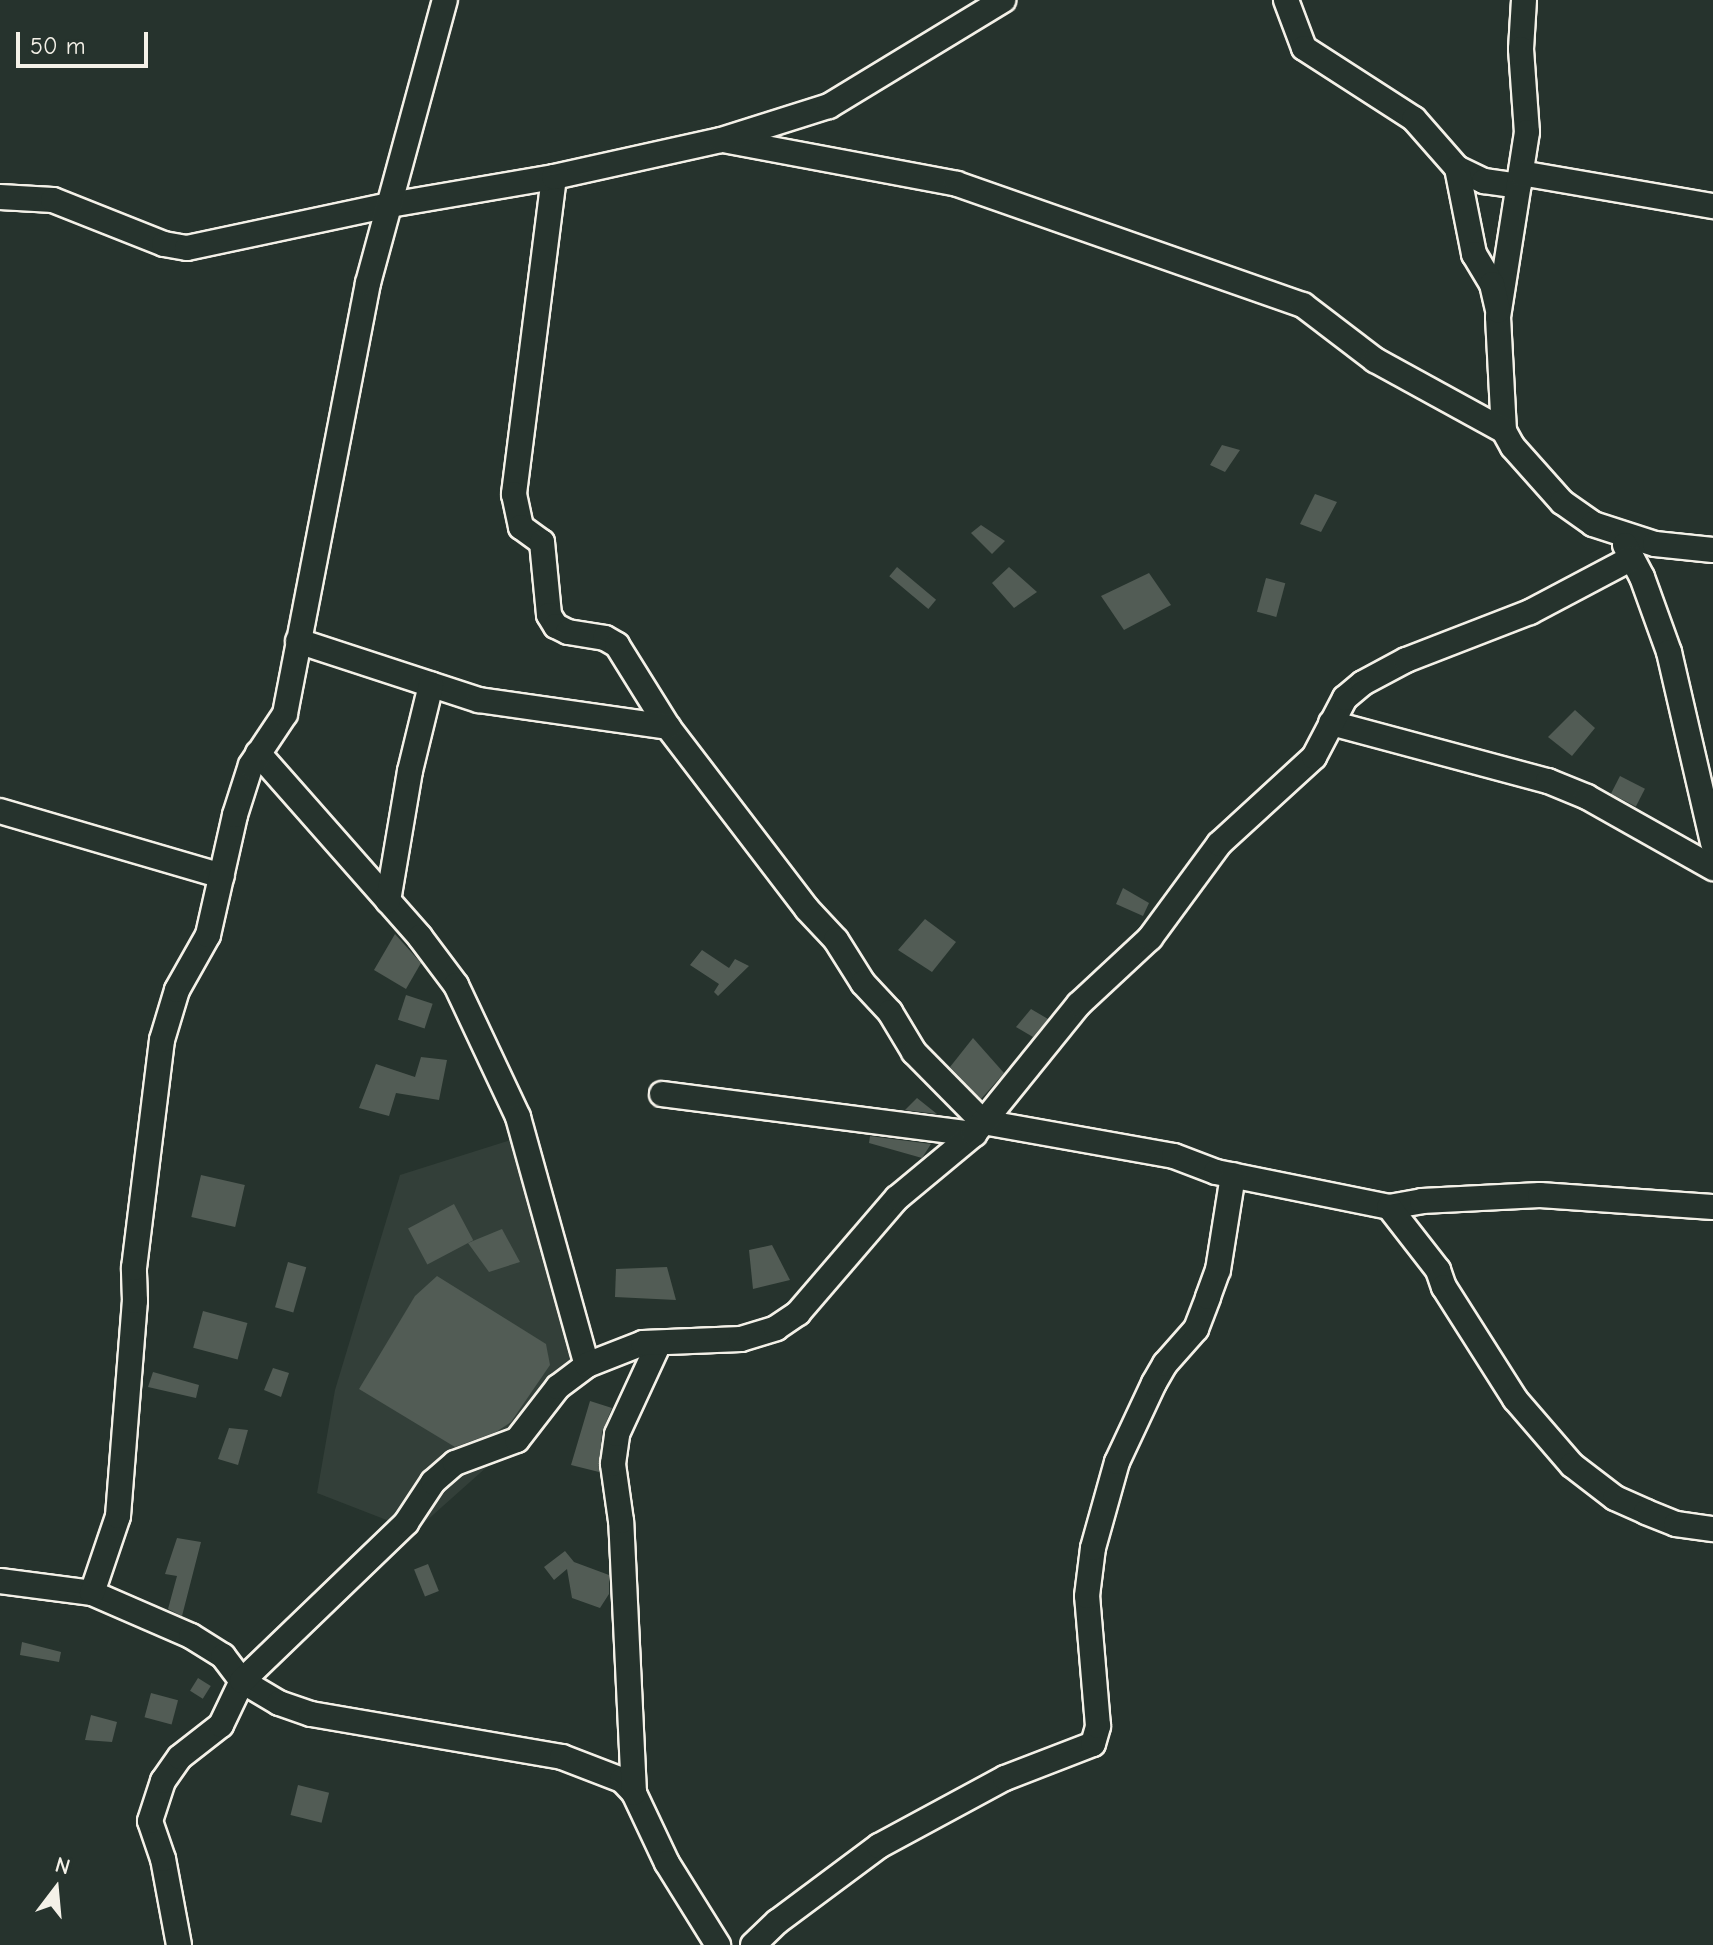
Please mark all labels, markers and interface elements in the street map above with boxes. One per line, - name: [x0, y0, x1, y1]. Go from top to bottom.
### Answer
- scale bar: [20, 16, 152, 66]
- text: 50 m: [30, 32, 86, 60]
- north arrow: [16, 1849, 96, 1929]
- text: N: [52, 1851, 73, 1880]

